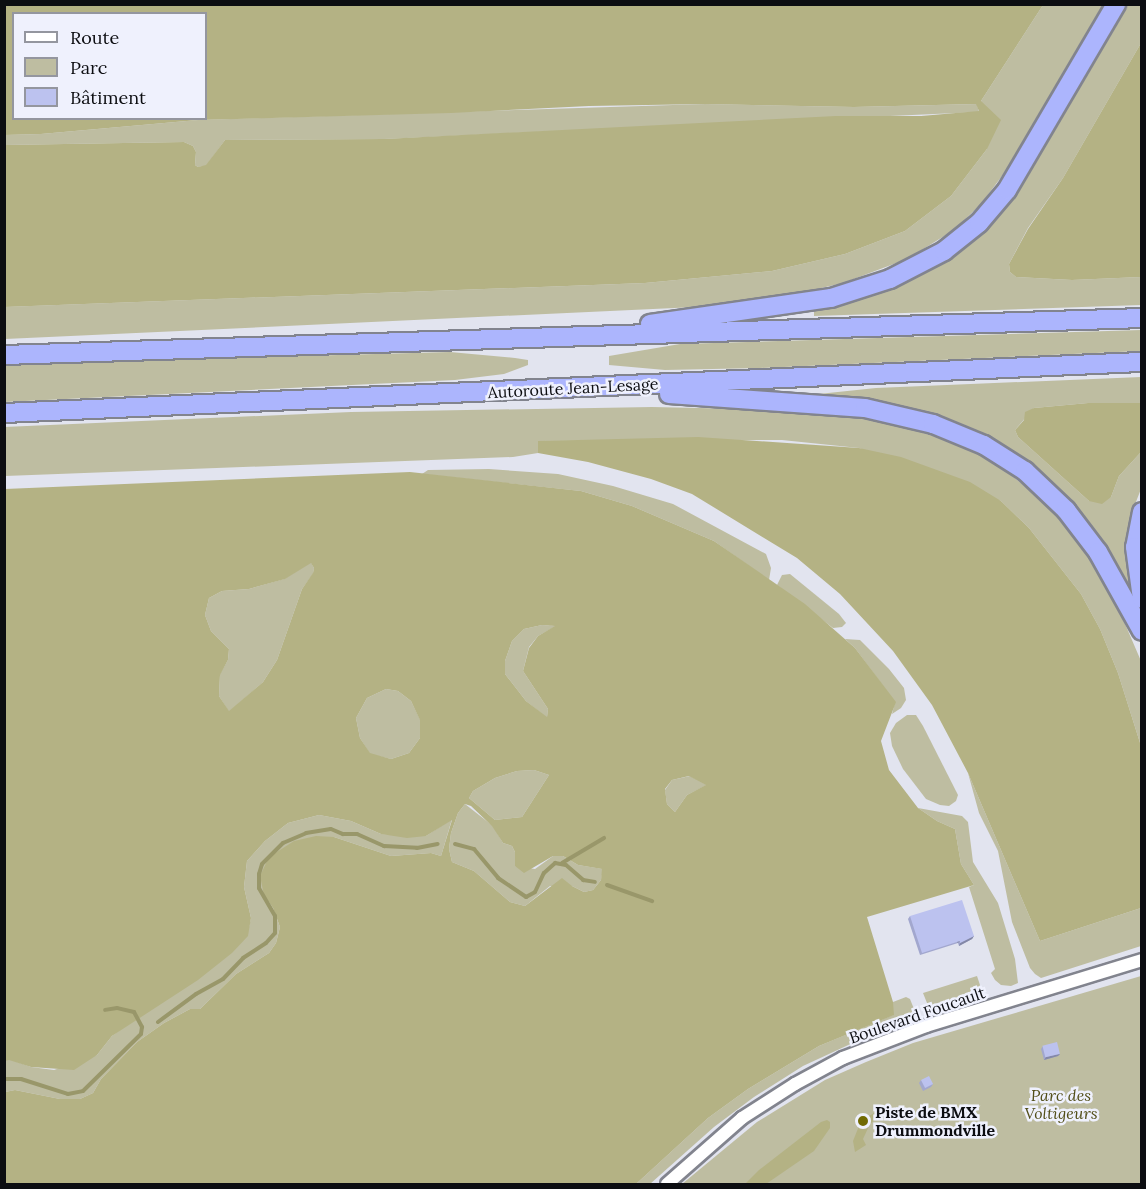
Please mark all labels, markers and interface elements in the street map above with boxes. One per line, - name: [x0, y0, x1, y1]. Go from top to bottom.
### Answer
- legend: [12, 12, 207, 120]
- text: Route: [70, 26, 119, 49]
- text: Parc: [70, 56, 107, 79]
- text: Bâtiment: [70, 86, 146, 109]
- street label: Autoroute Jean-Lesage: [487, 374, 659, 402]
- street label: Boulevard Foucault: [846, 983, 988, 1047]
- park label: Parc des Voltigeurs: [1025, 1085, 1097, 1123]
- place label: Piste de BMX Drummondville: [875, 1102, 995, 1140]
- marker: Piste de BMX Drummondville: [856, 1114, 870, 1128]

